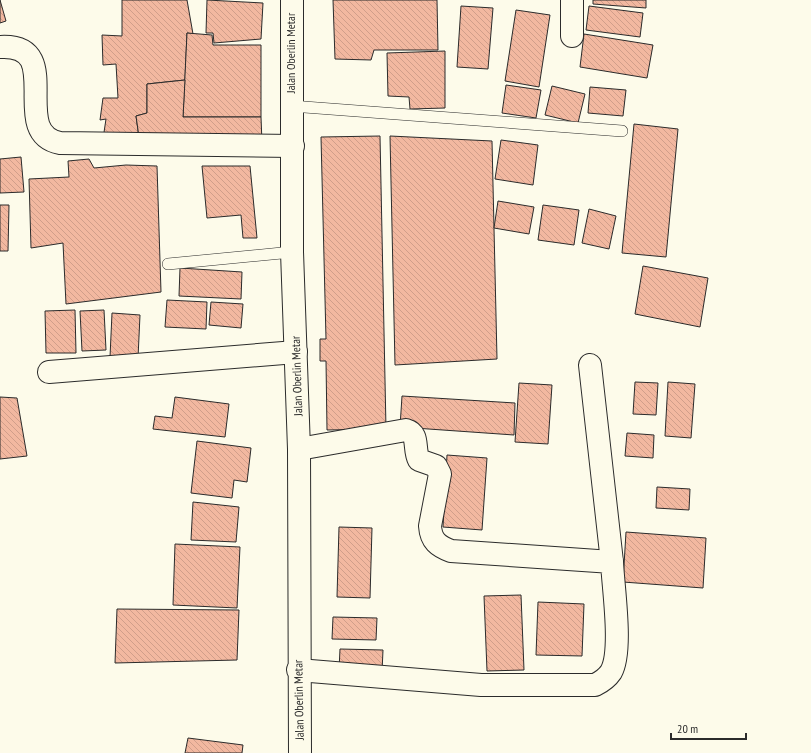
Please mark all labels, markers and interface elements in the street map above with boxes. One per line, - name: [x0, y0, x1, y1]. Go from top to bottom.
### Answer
- street label: Jalan Oberlin Metar: [283, 12, 298, 94]
- street label: Jalan Oberlin Metar: [288, 335, 305, 417]
- street label: Jalan Oberlin Metar: [290, 659, 307, 741]
- scale bar: [671, 715, 746, 741]
- text: 20 m: [677, 721, 698, 736]

